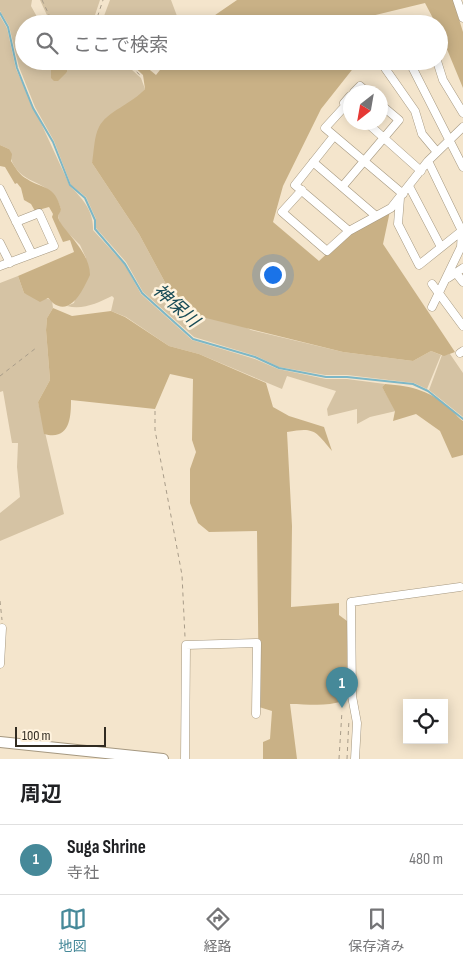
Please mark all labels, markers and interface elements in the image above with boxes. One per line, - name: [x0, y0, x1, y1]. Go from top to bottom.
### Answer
- search box: [15, 15, 448, 70]
- icon: search: [33, 29, 61, 57]
- text: ここで検索: [73, 34, 168, 57]
- north arrow: [343, 85, 388, 130]
- your location: [260, 262, 286, 288]
- water label: 神保川: [149, 280, 205, 333]
- pin: 1: [326, 667, 358, 708]
- map controls: [403, 699, 448, 744]
- button: locate: [403, 699, 448, 744]
- scale bar: [15, 724, 106, 747]
- text: 100 m: [22, 727, 51, 744]
- text: 周辺: [20, 782, 62, 807]
- text: Suga Shrine: [67, 836, 146, 859]
- text: 1: [33, 850, 39, 869]
- text: 480 m: [409, 850, 443, 869]
- text: 寺社: [67, 864, 99, 883]
- tab: 地図: [59, 905, 87, 955]
- tab: 経路: [204, 905, 232, 955]
- tab: 保存済み: [349, 905, 405, 955]

